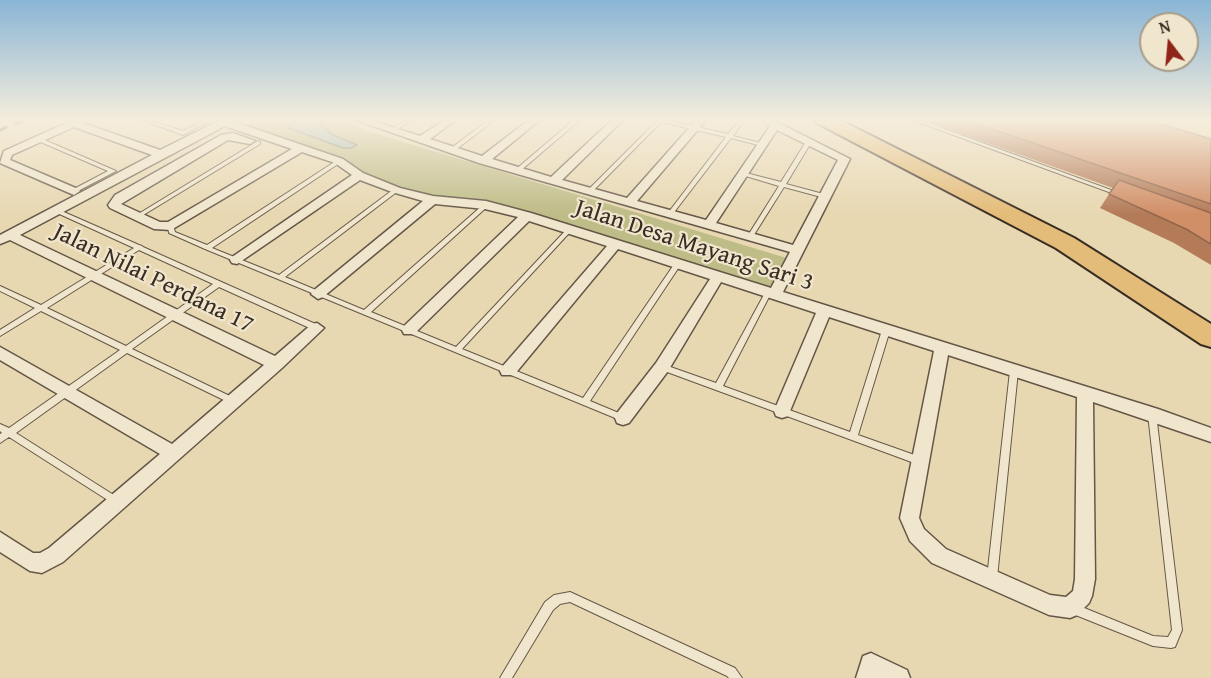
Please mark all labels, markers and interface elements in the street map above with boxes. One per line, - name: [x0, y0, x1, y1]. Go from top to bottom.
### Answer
- north arrow: [1139, 12, 1199, 72]
- text: N: [1156, 14, 1173, 40]
- street label: Jalan Desa Mayang Sari 3: [571, 194, 817, 298]
- street label: Jalan Nilai Perdana 17: [48, 218, 258, 340]

